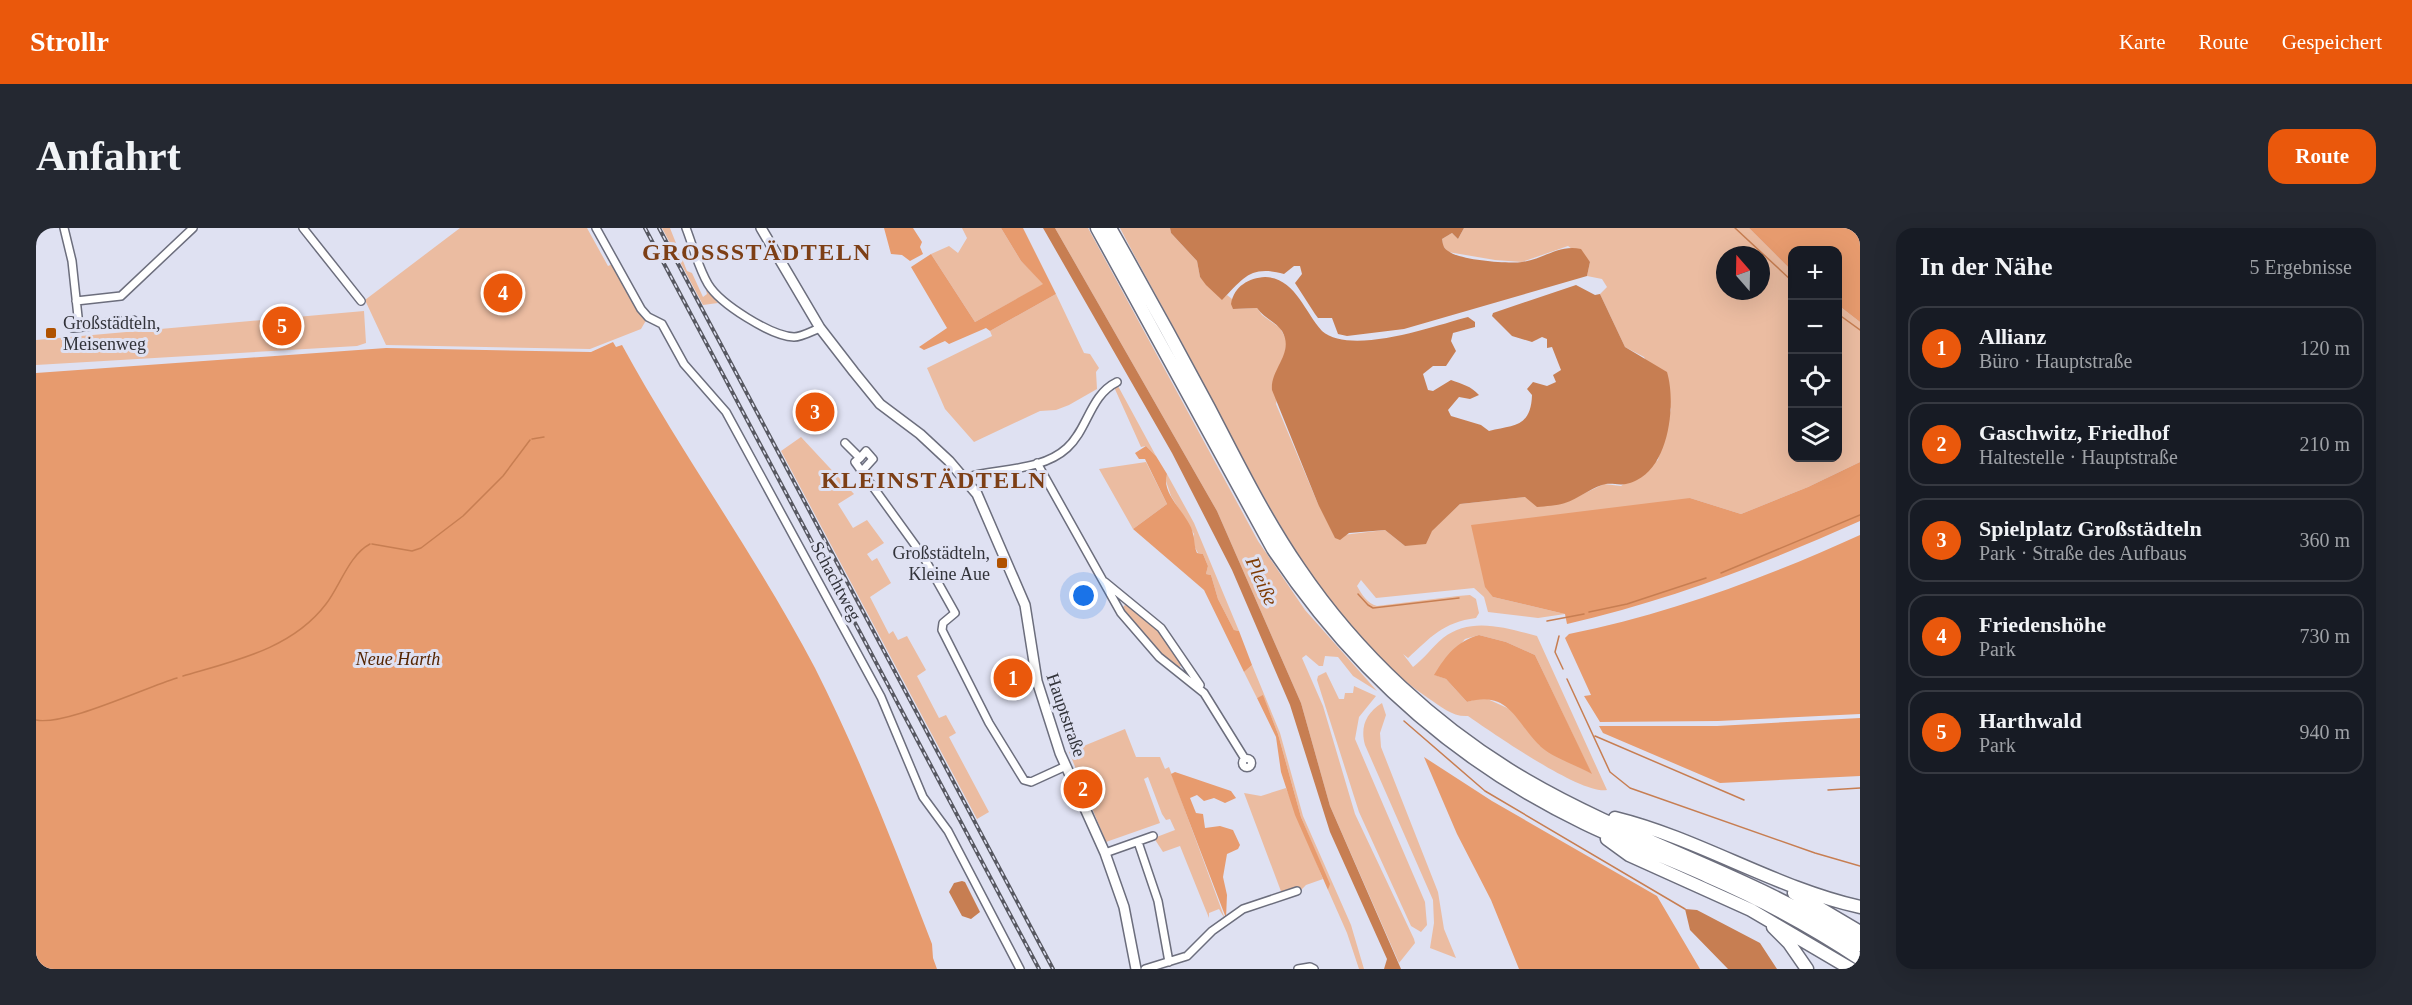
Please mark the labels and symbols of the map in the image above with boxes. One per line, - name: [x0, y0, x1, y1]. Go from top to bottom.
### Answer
- district label: GROSSSTÄDTELN: [642, 239, 872, 265]
- north arrow: [1716, 246, 1770, 300]
- pin: 4: [484, 270, 522, 316]
- pin: 5: [262, 304, 302, 348]
- place label: Großstädteln, Meisenweg: [63, 313, 160, 354]
- marker: Großstädteln, Meisenweg: [44, 326, 58, 340]
- pin: 3: [796, 390, 834, 435]
- district label: KLEINSTÄDTELN: [821, 467, 1047, 493]
- street label: Schachtweg: [807, 538, 865, 624]
- place label: Großstädteln, Kleine Aue: [893, 543, 990, 584]
- water label: Pleiße: [1241, 552, 1282, 609]
- marker: Großstädteln, Kleine Aue: [995, 556, 1009, 570]
- your location: [1069, 581, 1098, 610]
- park label: Neue Harth: [355, 649, 440, 669]
- pin: 1: [994, 656, 1032, 700]
- street label: Hauptstraße: [1042, 671, 1090, 759]
- pin: 2: [1064, 766, 1102, 812]

